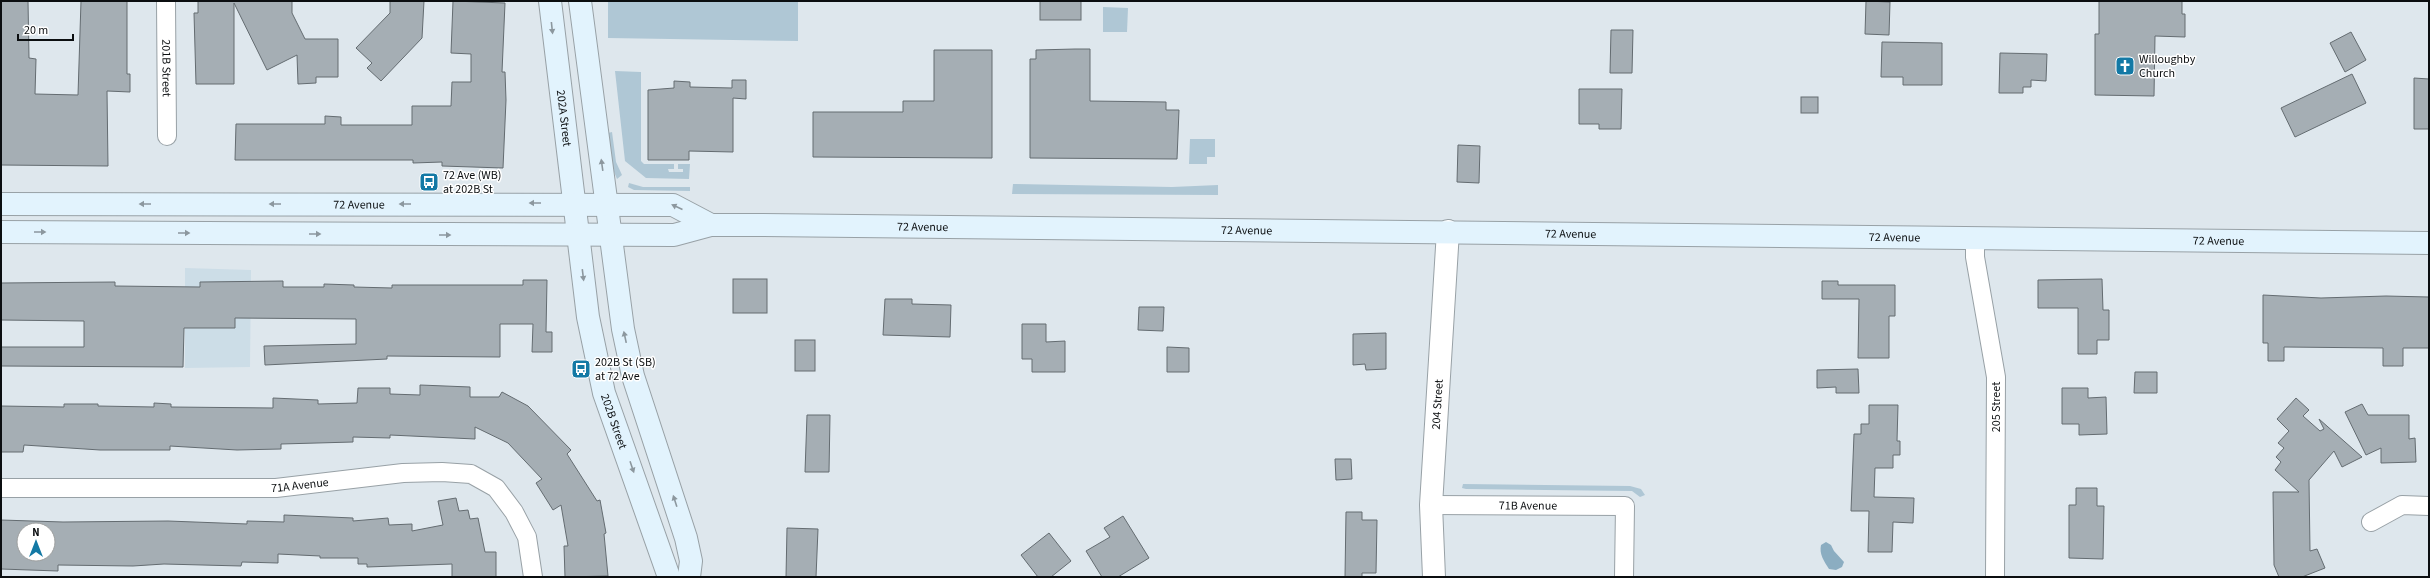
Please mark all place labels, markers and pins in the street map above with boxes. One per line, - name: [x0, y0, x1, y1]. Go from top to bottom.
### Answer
- place label: Willoughby Church: [2139, 51, 2196, 82]
- church icon: Willoughby Church: [2114, 55, 2136, 77]
- place label: 72 Ave (WB) at 202B St: [443, 167, 501, 198]
- bus stop icon: 72 Ave (WB) at 202B St: [418, 171, 440, 193]
- place label: 202B St (SB) at 72 Ave: [595, 354, 656, 385]
- bus stop icon: 202B St (SB) at 72 Ave: [570, 358, 592, 380]

